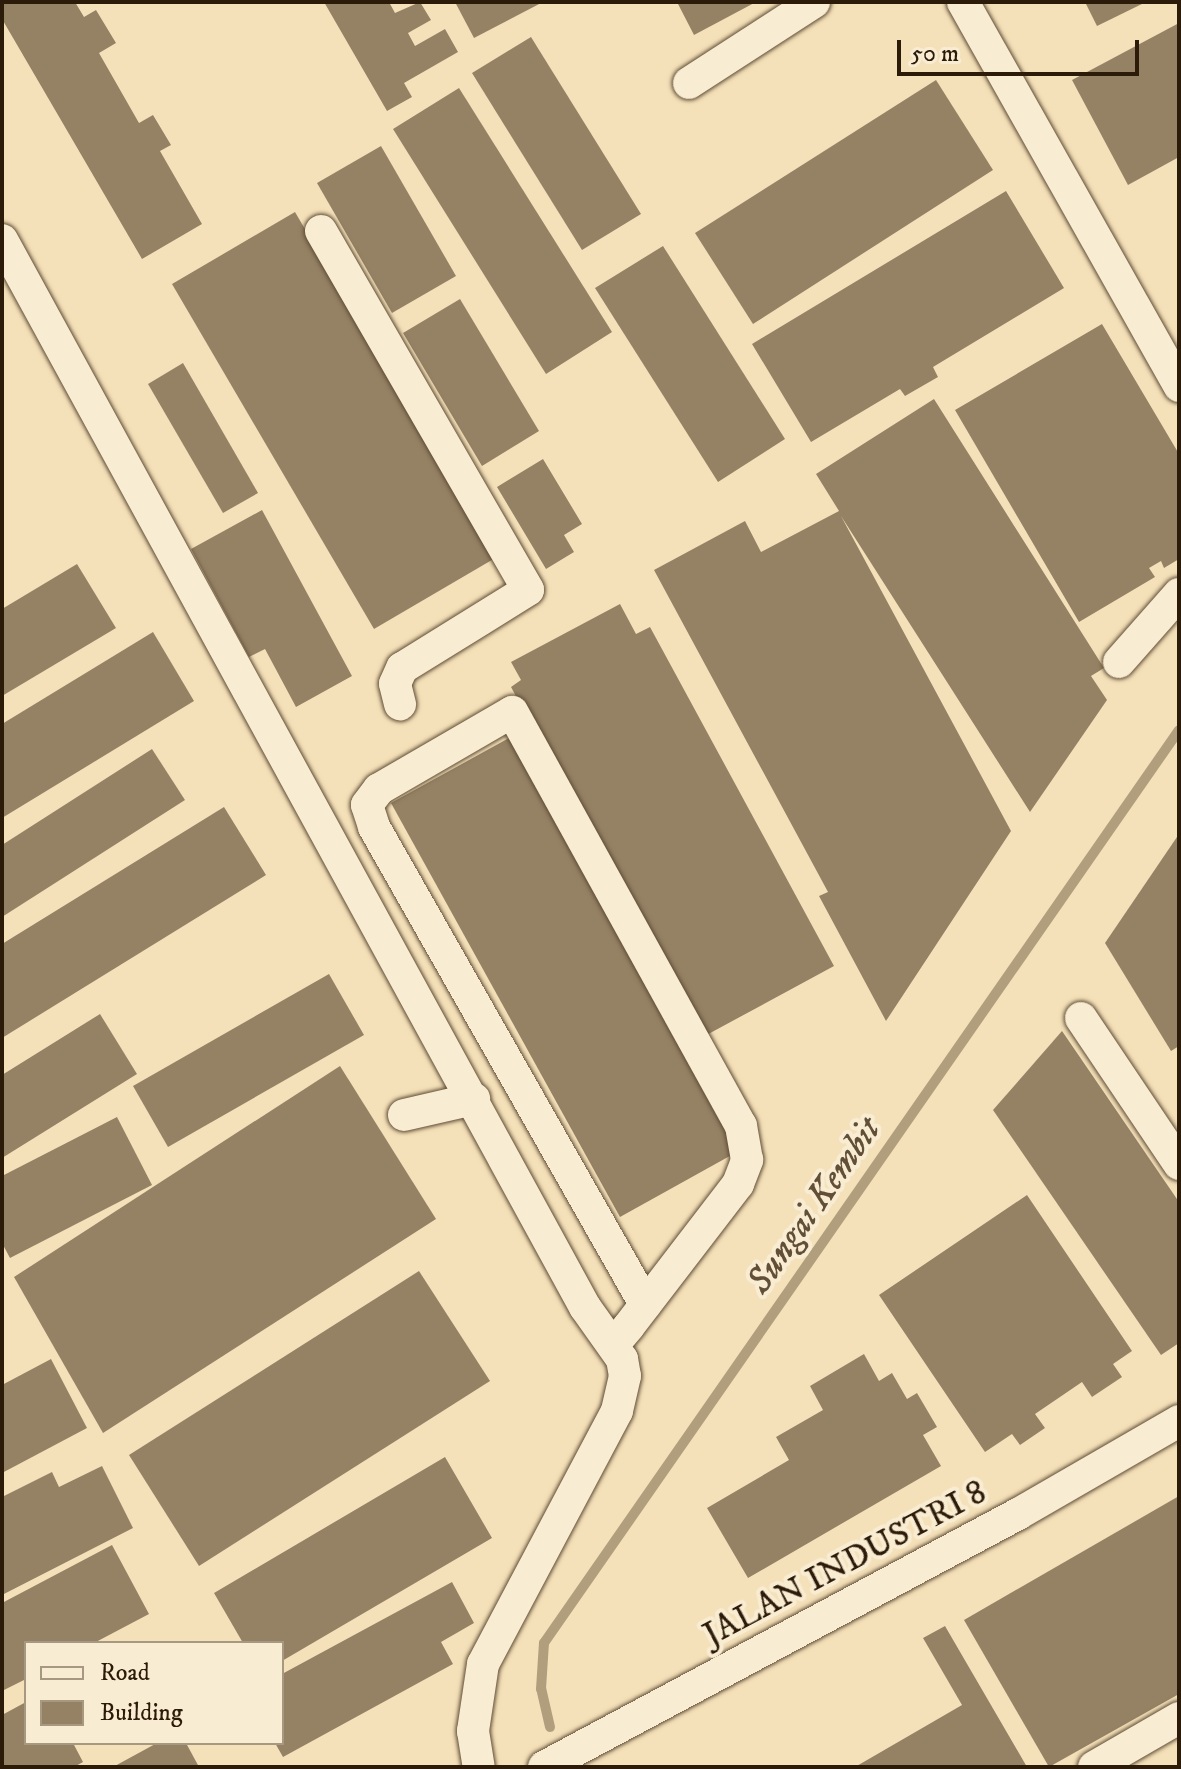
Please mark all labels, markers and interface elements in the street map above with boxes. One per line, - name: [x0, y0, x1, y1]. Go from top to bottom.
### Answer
- scale bar: [901, 24, 1143, 74]
- text: 50 m: [911, 39, 959, 69]
- water label: Sungai Kembit: [738, 1110, 890, 1302]
- street label: JALAN INDUSTRI 8: [697, 1472, 993, 1656]
- legend: [24, 1641, 284, 1745]
- text: Road: [100, 1658, 150, 1688]
- text: Building: [100, 1698, 183, 1728]

